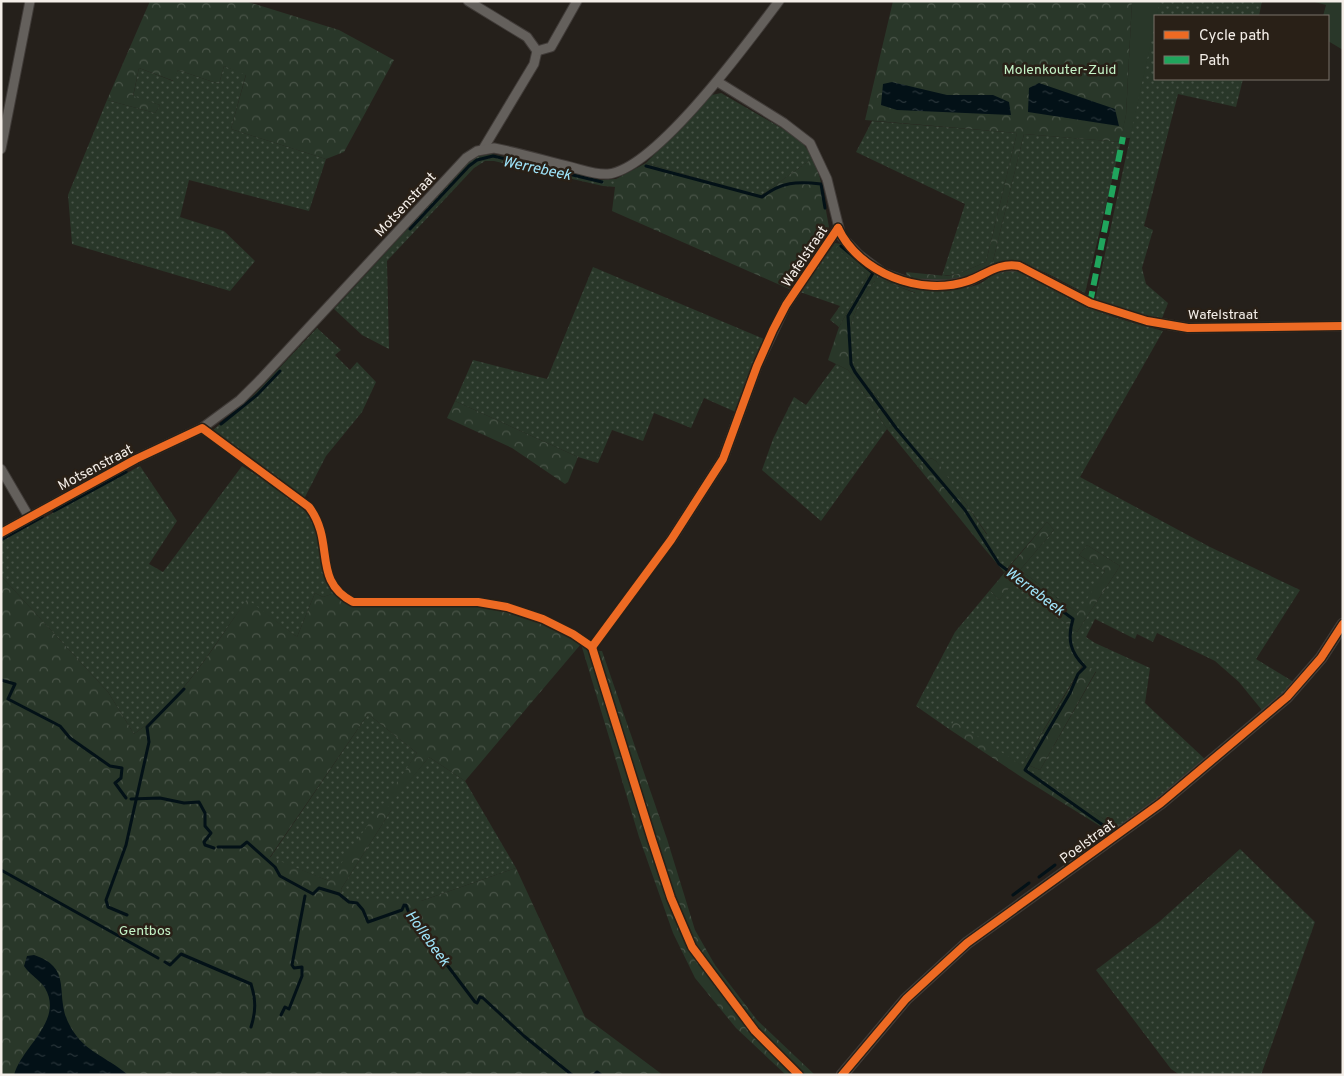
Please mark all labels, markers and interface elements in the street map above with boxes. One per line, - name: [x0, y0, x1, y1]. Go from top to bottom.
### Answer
- legend: [1154, 15, 1329, 80]
- text: Cycle path: [1199, 27, 1270, 46]
- text: Path: [1199, 52, 1230, 71]
- park label: Molenkouter-Zuid: [1004, 62, 1116, 79]
- water label: Werrebeek: [501, 153, 573, 186]
- street label: Motsenstraat: [372, 169, 440, 241]
- street label: Wafelstraat: [778, 223, 832, 291]
- street label: Wafelstraat: [1188, 307, 1258, 324]
- street label: Motsenstraat: [55, 441, 136, 495]
- water label: Werrebeek: [1001, 564, 1068, 621]
- street label: Poelstraat: [1057, 816, 1119, 868]
- water label: Hollebeek: [400, 907, 454, 971]
- park label: Gentbos: [119, 923, 171, 940]

